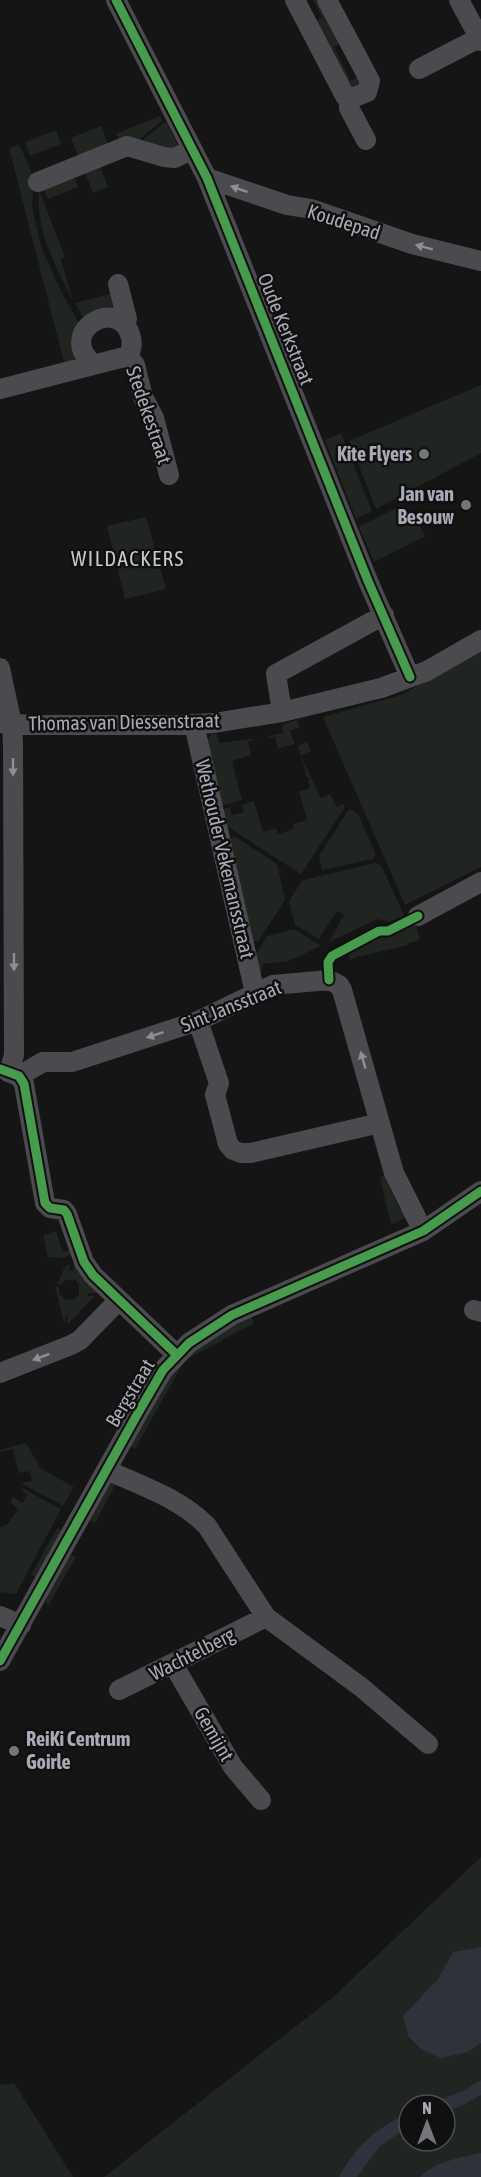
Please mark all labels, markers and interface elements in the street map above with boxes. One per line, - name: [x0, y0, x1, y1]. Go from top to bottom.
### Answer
- one-way arrow: [229, 183, 247, 193]
- street label: Koudepad: [305, 199, 384, 244]
- one-way arrow: [415, 242, 433, 252]
- street label: Oude Kerkstraat: [254, 270, 319, 388]
- street label: Stedekestraat: [122, 363, 177, 467]
- place label: Kite Flyers: [337, 442, 412, 465]
- marker: Kite Flyers: [417, 447, 431, 461]
- place label: Jan van Besouw: [397, 482, 454, 528]
- marker: Jan van Besouw: [459, 498, 473, 512]
- district label: WILDACKERS: [71, 546, 185, 570]
- street label: Thomas van Diessenstraat: [28, 708, 220, 735]
- one-way arrow: [8, 757, 18, 776]
- street label: Wethouder Vekemansstraat: [191, 757, 260, 961]
- one-way arrow: [9, 952, 19, 971]
- street label: Sint Jansstraat: [177, 975, 285, 1036]
- one-way arrow: [146, 1031, 164, 1040]
- one-way arrow: [358, 1051, 367, 1069]
- one-way arrow: [31, 1352, 49, 1362]
- street label: Bergstraat: [100, 1354, 159, 1431]
- street label: Wachtelberg: [145, 1622, 239, 1685]
- street label: Gemijnt: [190, 1703, 239, 1765]
- place label: ReiKi Centrum Goirle: [26, 1727, 130, 1773]
- marker: ReiKi Centrum Goirle: [7, 1744, 21, 1758]
- north arrow: [397, 2093, 457, 2153]
- text: N: [422, 2099, 432, 2117]

